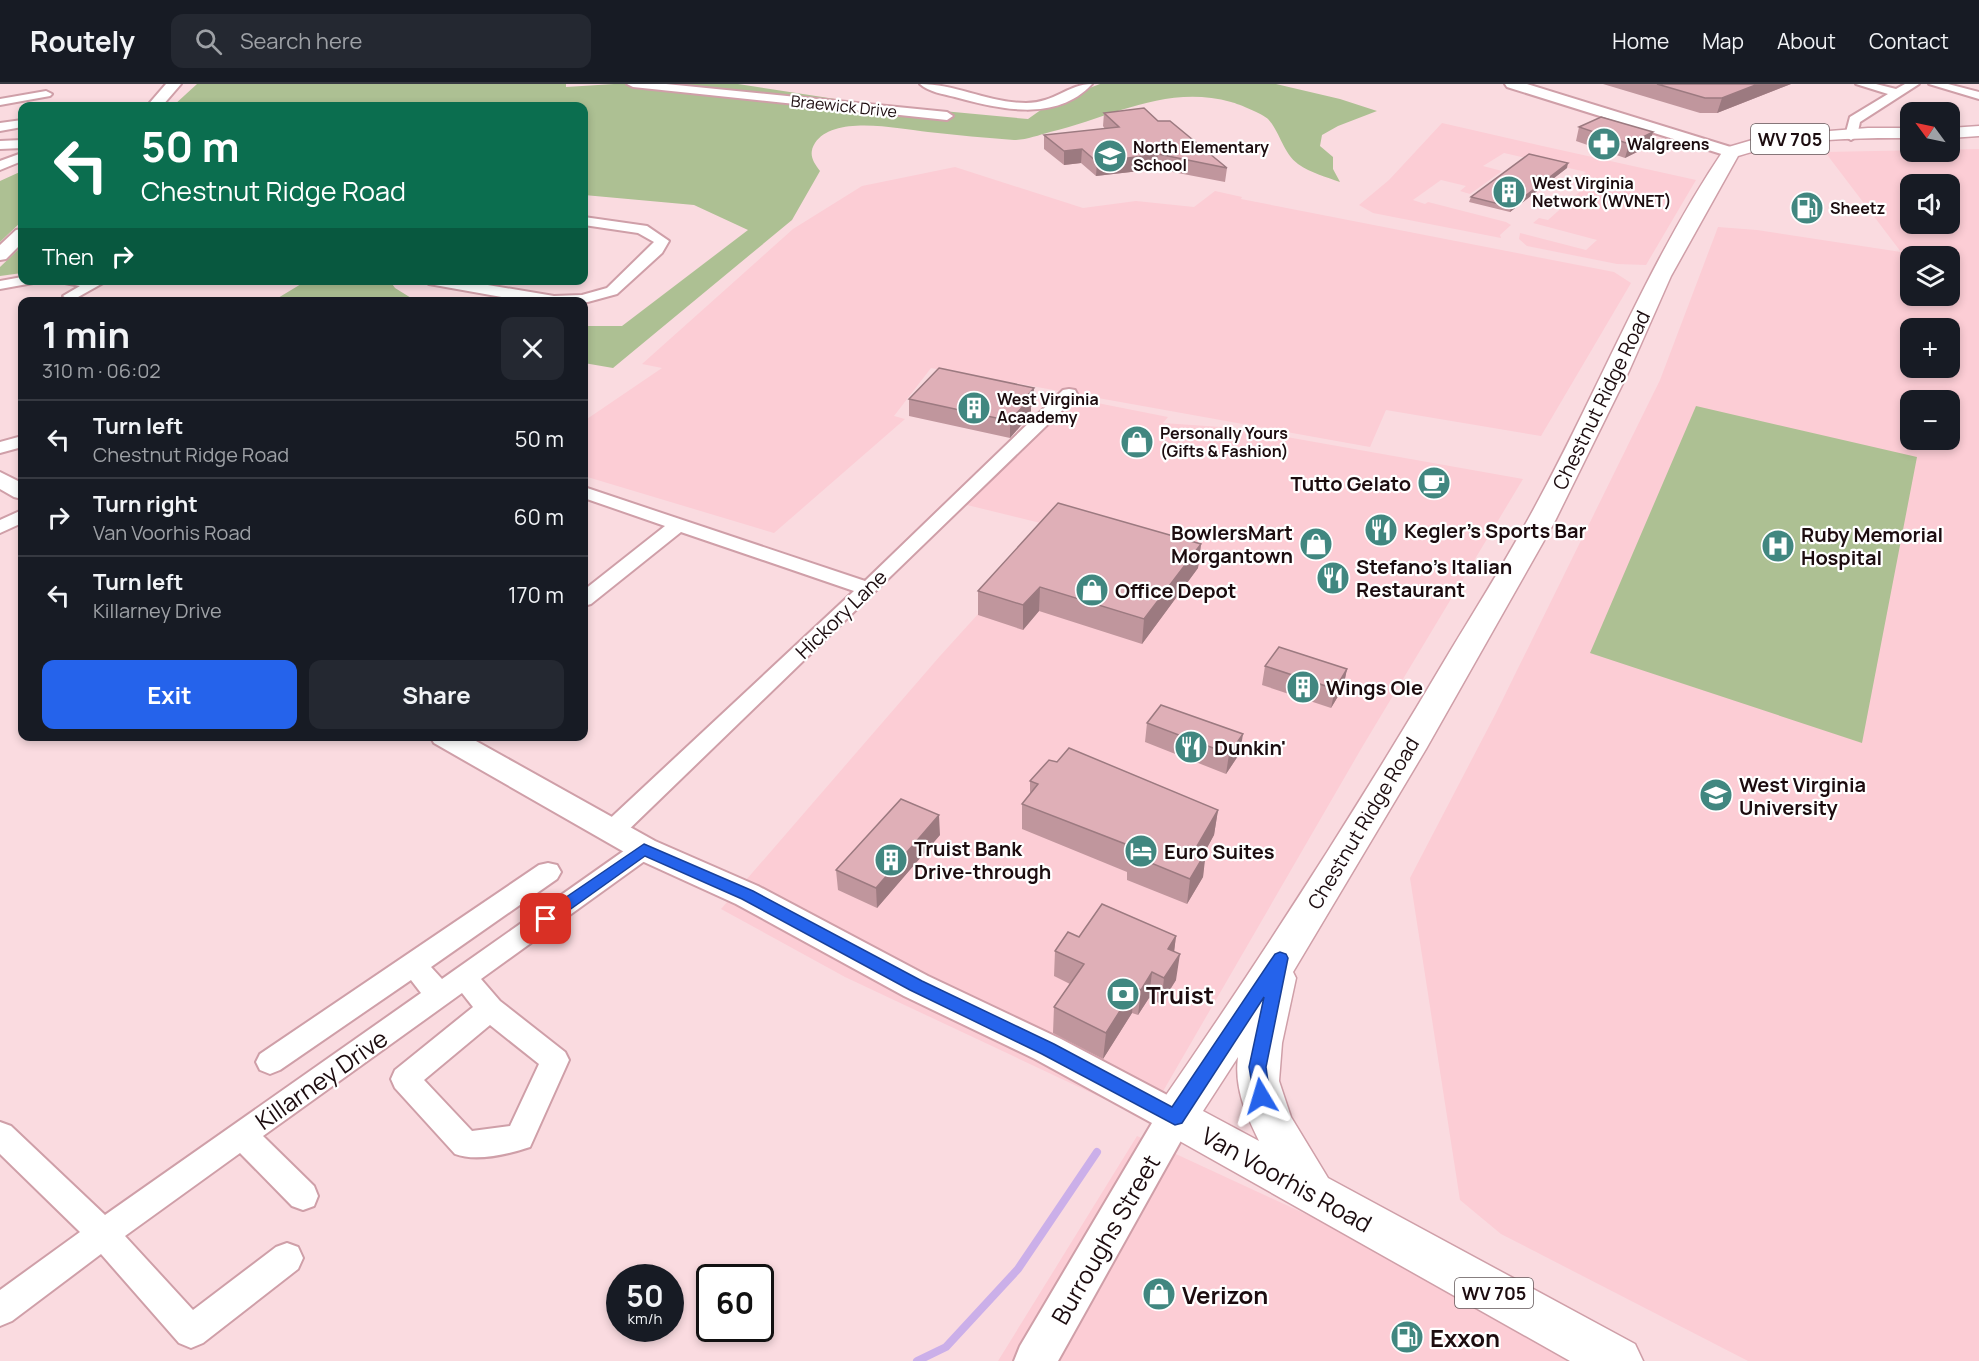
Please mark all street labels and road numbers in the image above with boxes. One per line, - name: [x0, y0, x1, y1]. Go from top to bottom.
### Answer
- street label: Braewick Drive: [790, 89, 898, 123]
- road number: WV 705: [1751, 124, 1829, 154]
- street label: Chestnut Ridge Road: [1546, 306, 1656, 494]
- street label: Hickory Lane: [789, 563, 893, 665]
- street label: Chestnut Ridge Road: [1301, 732, 1425, 914]
- street label: Killarney Drive: [248, 1021, 394, 1137]
- street label: Van Voorhis Road: [1196, 1119, 1378, 1239]
- street label: Burroughs Street: [1043, 1148, 1167, 1330]
- road number: WV 705: [1455, 1278, 1533, 1308]

